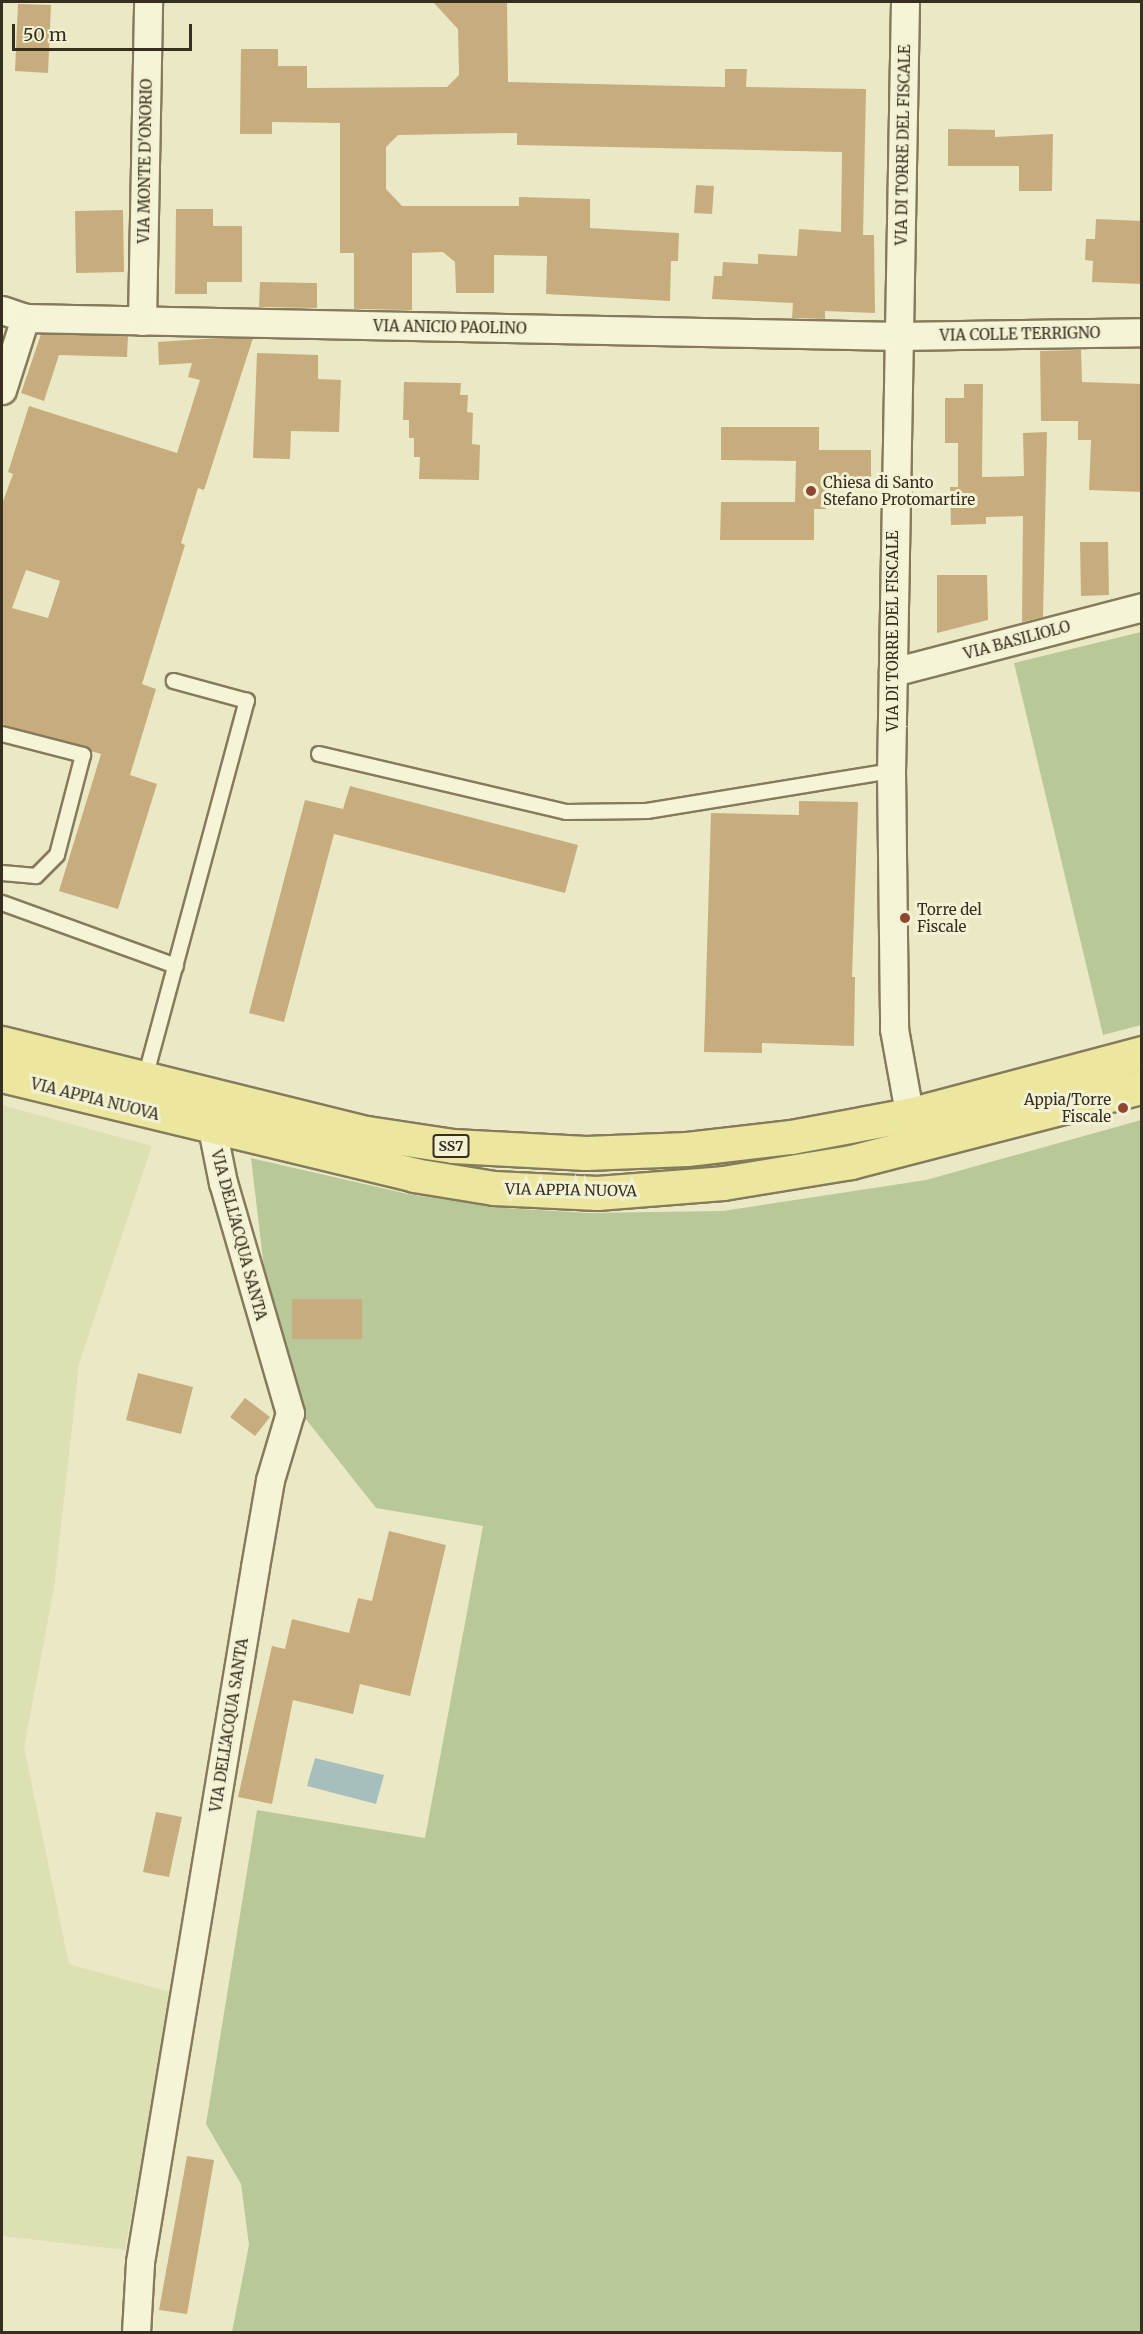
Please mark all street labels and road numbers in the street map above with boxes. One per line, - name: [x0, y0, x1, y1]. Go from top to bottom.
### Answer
- street label: VIA DI TORRE DEL FISCALE: [892, 44, 914, 246]
- street label: VIA MONTE D'ONORIO: [135, 78, 155, 244]
- street label: VIA ANICIO PAOLINO: [373, 317, 527, 337]
- street label: VIA COLLE TERRIGNO: [939, 324, 1101, 344]
- street label: VIA DI TORRE DEL FISCALE: [884, 531, 902, 731]
- street label: VIA BASILIOLO: [962, 617, 1072, 663]
- street label: VIA APPIA NUOVA: [29, 1074, 161, 1124]
- road number: SS7: [432, 1135, 470, 1157]
- street label: VIA DELL'ACQUA SANTA: [208, 1148, 270, 1322]
- street label: VIA APPIA NUOVA: [505, 1180, 637, 1200]
- street label: VIA DELL'ACQUA SANTA: [206, 1637, 252, 1813]

